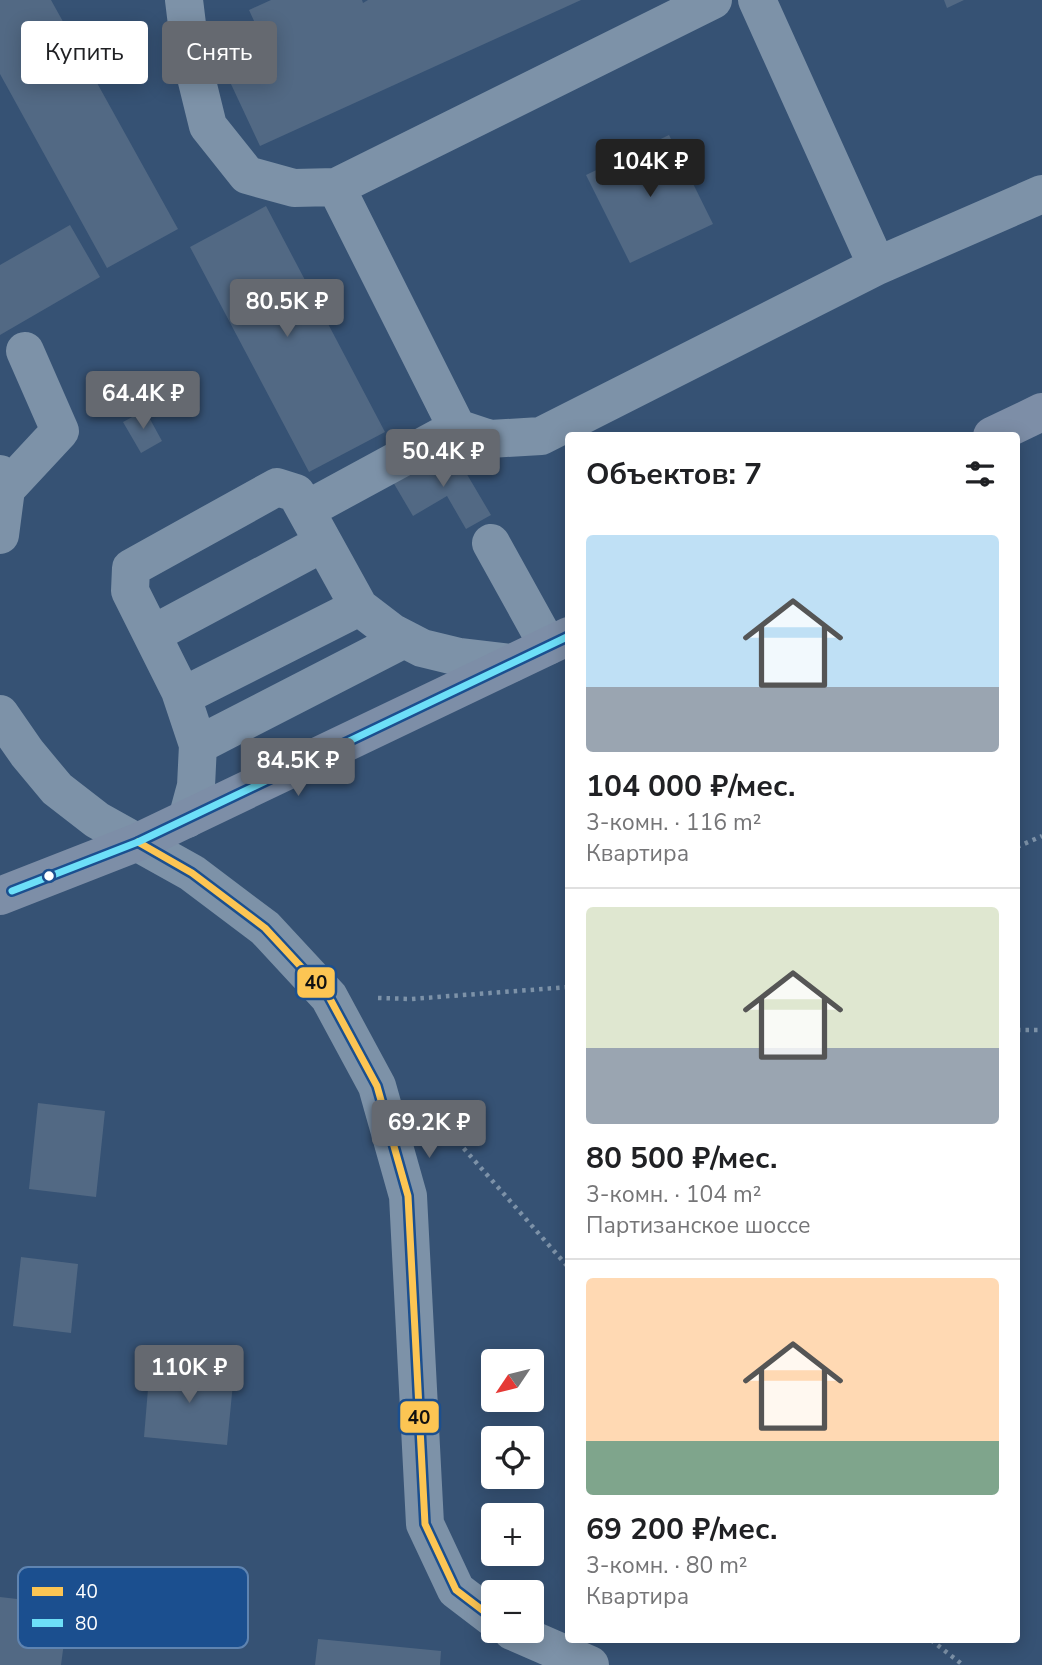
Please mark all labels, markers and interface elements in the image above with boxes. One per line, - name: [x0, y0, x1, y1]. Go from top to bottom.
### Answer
- chip: Купить: [21, 21, 148, 84]
- chip: Снять: [162, 21, 277, 84]
- pin: 104K ₽: [593, 140, 707, 199]
- text: 104K ₽: [612, 146, 688, 177]
- pin: 80.5K ₽: [222, 280, 352, 339]
- text: 80.5K ₽: [246, 286, 328, 317]
- pin: 64.4K ₽: [78, 372, 208, 431]
- text: 64.4K ₽: [102, 378, 184, 409]
- pin: 50.4K ₽: [378, 430, 508, 489]
- text: 50.4K ₽: [402, 436, 484, 467]
- text: Объектов: 7: [586, 454, 762, 495]
- icon: filters: [961, 455, 999, 493]
- icon: home: [730, 580, 856, 706]
- pin: 84.5K ₽: [233, 738, 363, 798]
- text: 84.5K ₽: [257, 745, 339, 776]
- text: 104 000 ₽/мес.: [586, 766, 795, 807]
- text: 3-комн. · 116 m²: [586, 807, 761, 838]
- text: Квартира: [586, 838, 689, 869]
- unlabelled marker: [42, 869, 56, 883]
- icon: home: [730, 952, 856, 1078]
- line badge: 40: [296, 966, 336, 999]
- text: 40: [305, 970, 327, 996]
- pin: 69.2K ₽: [364, 1100, 494, 1160]
- text: 69.2K ₽: [388, 1107, 470, 1138]
- text: 80 500 ₽/мес.: [586, 1138, 777, 1179]
- text: 3-комн. · 104 m²: [586, 1179, 761, 1210]
- text: Партизанское шоссе: [586, 1210, 810, 1241]
- icon: home: [730, 1323, 856, 1449]
- pin: 110K ₽: [132, 1346, 246, 1405]
- north arrow: [481, 1349, 544, 1412]
- map controls: [481, 1349, 544, 1643]
- text: 110K ₽: [151, 1352, 227, 1383]
- line badge: 40: [399, 1400, 440, 1434]
- text: 40: [408, 1405, 430, 1431]
- button: locate: [481, 1426, 544, 1489]
- button: +: [481, 1503, 544, 1566]
- text: 69 200 ₽/мес.: [586, 1509, 777, 1550]
- text: 3-комн. · 80 m²: [586, 1550, 748, 1581]
- legend: [18, 1567, 248, 1648]
- text: 40: [75, 1579, 98, 1605]
- button: −: [481, 1580, 544, 1643]
- text: Квартира: [586, 1581, 689, 1612]
- text: 80: [75, 1611, 98, 1637]

